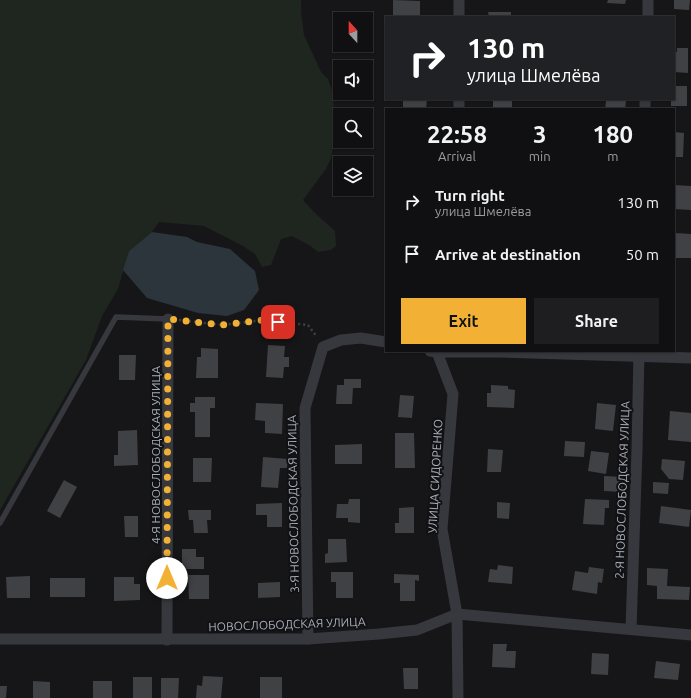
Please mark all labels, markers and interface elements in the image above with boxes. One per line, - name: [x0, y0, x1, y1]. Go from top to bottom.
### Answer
- north arrow: [333, 12, 373, 52]
- map controls: [333, 12, 373, 196]
- icon: right: [401, 32, 453, 84]
- text: 130 m: [467, 32, 545, 63]
- button: sound: [333, 60, 373, 100]
- text: улица Шмелёва: [467, 65, 601, 85]
- button: search: [333, 108, 373, 148]
- text: 22:58: [427, 121, 487, 148]
- text: 3: [533, 121, 546, 148]
- text: 180: [593, 121, 633, 148]
- text: Arrival: [438, 149, 476, 163]
- text: min: [529, 149, 551, 163]
- text: m: [607, 149, 618, 163]
- button: layers: [333, 156, 373, 196]
- text: Turn right: [435, 187, 505, 204]
- icon: right: [401, 191, 423, 213]
- text: 130 m: [617, 194, 659, 211]
- text: улица Шмелёва: [435, 204, 531, 218]
- icon: arrive: [401, 243, 423, 265]
- text: Arrive at destination: [435, 246, 581, 263]
- text: 50 m: [626, 246, 659, 263]
- button: Exit: [401, 298, 526, 344]
- button: Share: [534, 298, 659, 344]
- pin: [261, 305, 295, 339]
- icon: arrive: [267, 311, 289, 333]
- street label: 4-Я НОВОСЛОБОДСКАЯ УЛИЦА: [149, 366, 162, 544]
- street label: 2-Я НОВОСЛОБОДСКАЯ УЛИЦА: [612, 401, 632, 579]
- street label: 3-Я НОВОСЛОБОДСКАЯ УЛИЦА: [285, 415, 301, 593]
- street label: УЛИЦА СИДОРЕНКО: [426, 419, 444, 533]
- position arrow: [146, 557, 188, 599]
- street label: НОВОСЛОБОДСКАЯ УЛИЦА: [208, 615, 366, 633]

